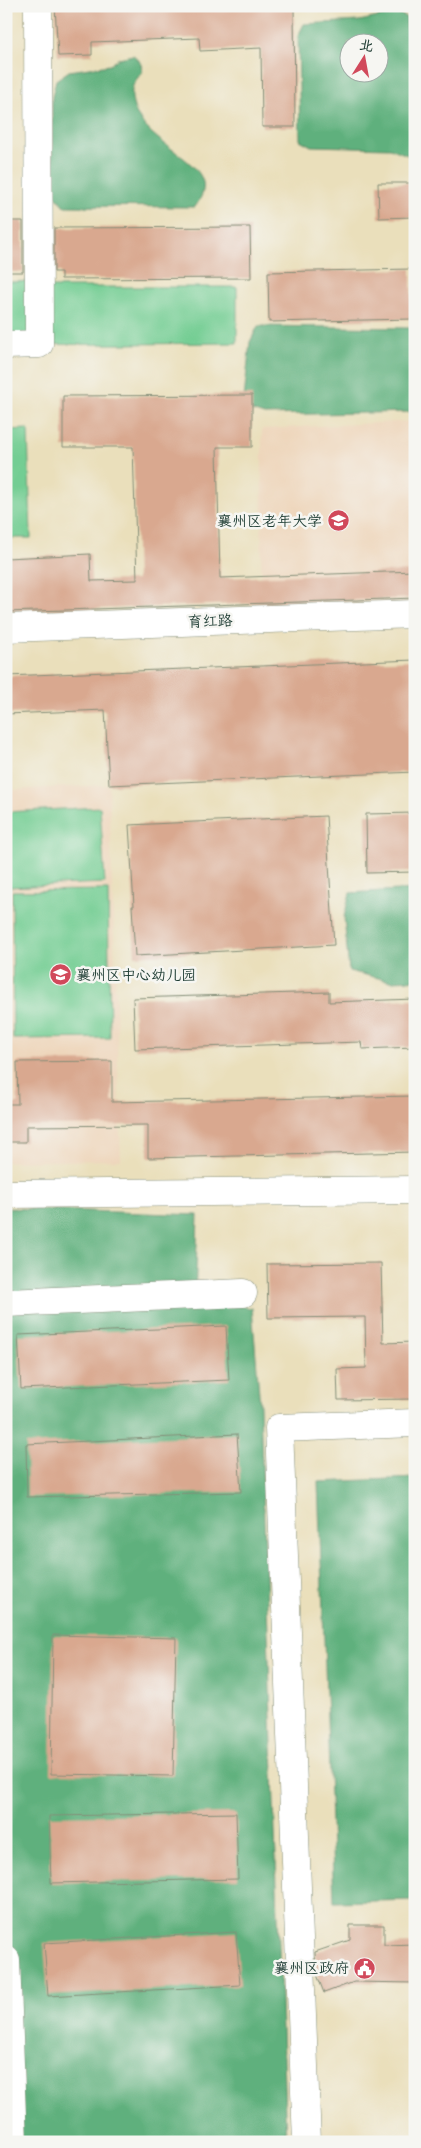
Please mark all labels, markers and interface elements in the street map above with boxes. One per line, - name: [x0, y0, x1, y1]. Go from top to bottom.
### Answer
- north arrow: [338, 32, 388, 82]
- text: 北: [358, 33, 375, 56]
- place label: 襄州区老年大学: [217, 508, 322, 531]
- school or university icon: 襄州区老年大学: [326, 509, 350, 533]
- street label: 育红路: [187, 607, 233, 632]
- place label: 襄州区中心幼儿园: [76, 962, 196, 985]
- school or university icon: 襄州区中心幼儿园: [48, 963, 72, 987]
- place label: 襄州区政府: [274, 1955, 349, 1978]
- public building icon: 襄州区政府: [353, 1956, 377, 1980]

